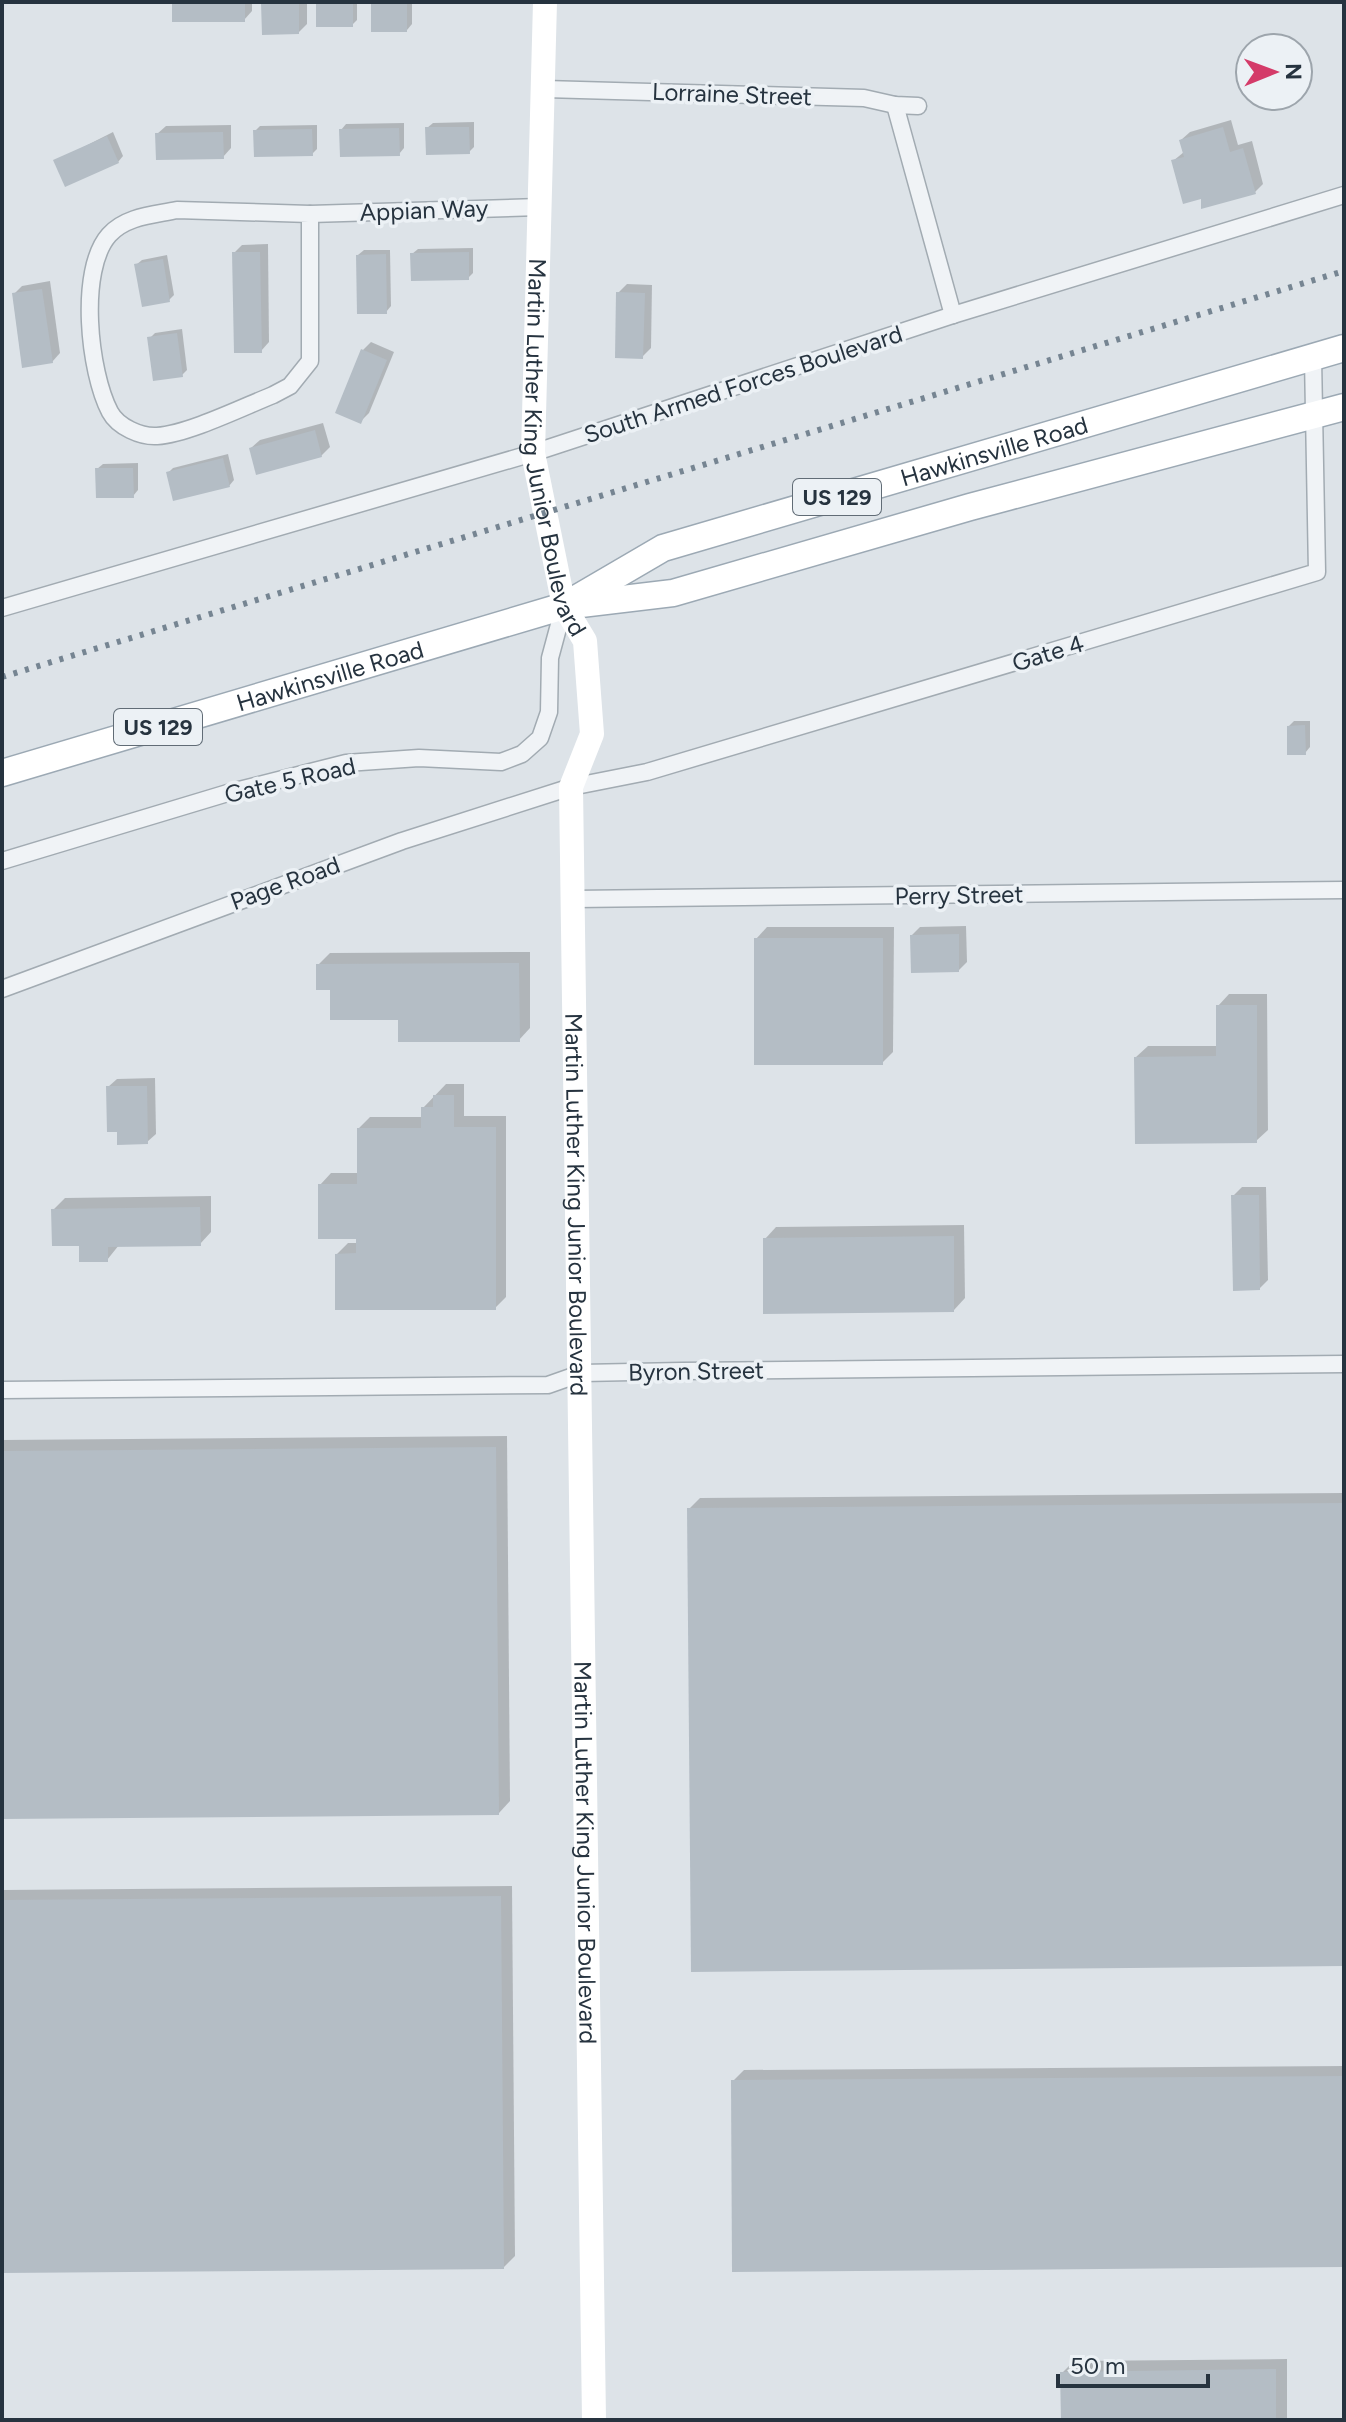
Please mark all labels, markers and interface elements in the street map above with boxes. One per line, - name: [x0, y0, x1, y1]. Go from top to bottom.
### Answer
- north arrow: [1234, 32, 1314, 112]
- text: N: [1280, 63, 1307, 80]
- street label: Lorraine Street: [652, 77, 812, 111]
- street label: Appian Way: [359, 193, 489, 227]
- street label: Martin Luther King Junior Boulevard: [518, 258, 593, 641]
- street label: South Armed Forces Boulevard: [580, 319, 906, 449]
- street label: Hawkinsville Road: [897, 410, 1091, 492]
- road number: US 129: [793, 479, 881, 515]
- street label: Gate 4: [1009, 628, 1087, 678]
- street label: Hawkinsville Road: [233, 634, 427, 717]
- road number: US 129: [114, 709, 202, 745]
- street label: Gate 5 Road: [222, 751, 358, 809]
- street label: Page Road: [226, 850, 344, 916]
- street label: Perry Street: [894, 879, 1024, 911]
- street label: Martin Luther King Junior Boulevard: [560, 1013, 594, 1396]
- street label: Byron Street: [628, 1355, 764, 1387]
- street label: Martin Luther King Junior Boulevard: [569, 1661, 603, 2044]
- scale bar: [1058, 2338, 1208, 2388]
- text: 50 m: [1070, 2351, 1126, 2380]

